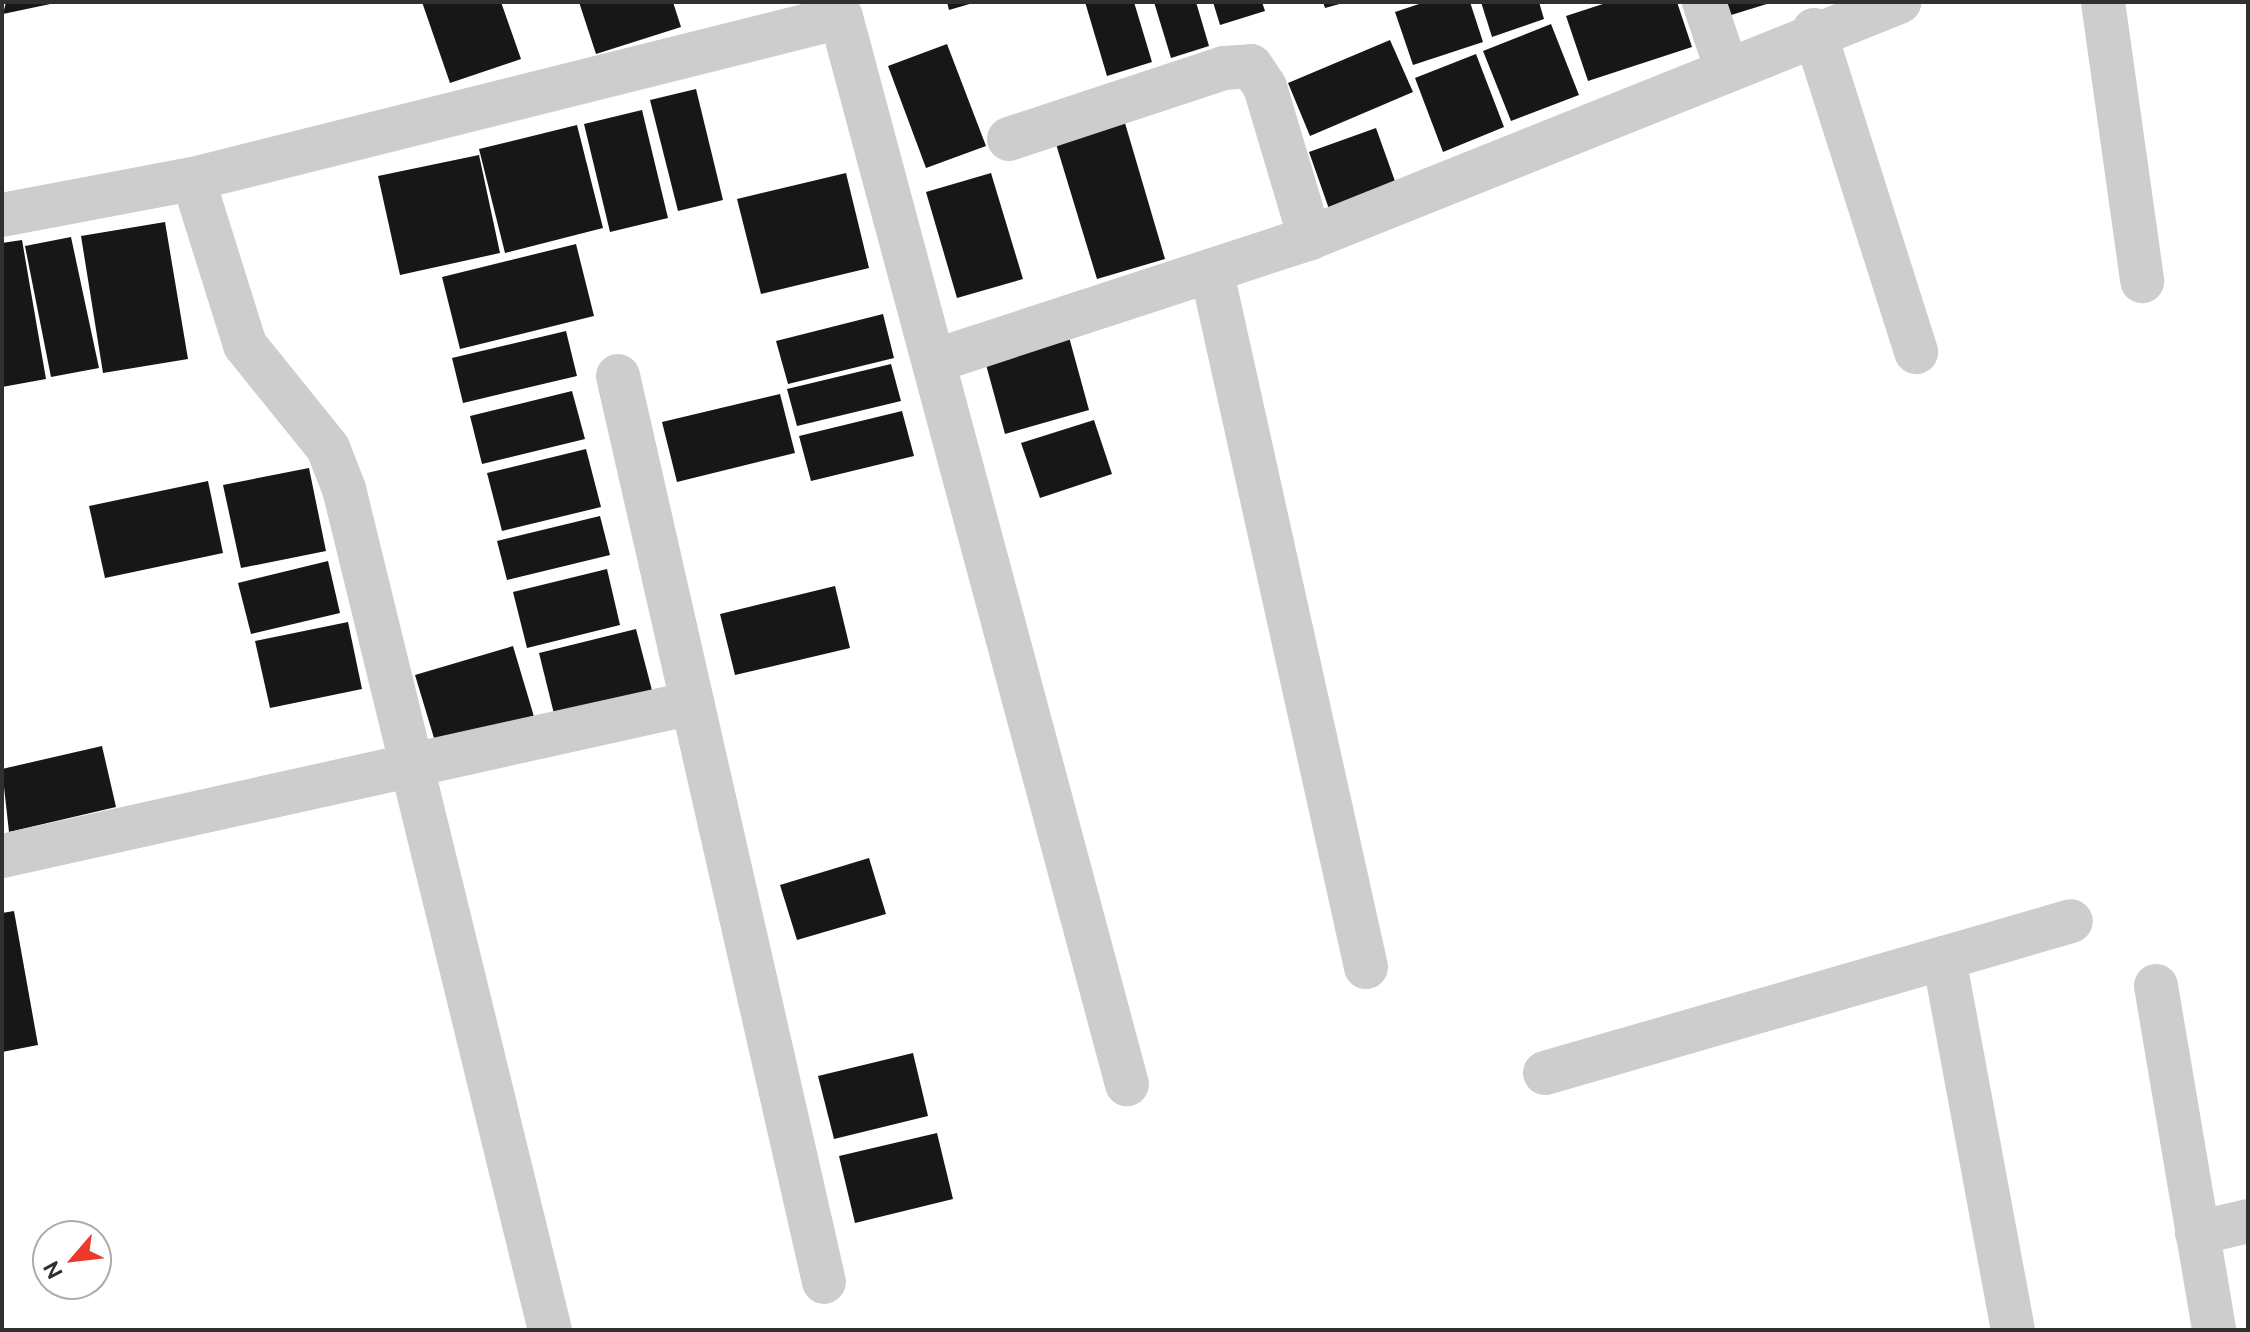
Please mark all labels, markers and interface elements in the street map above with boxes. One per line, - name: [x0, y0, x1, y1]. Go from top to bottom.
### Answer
- north arrow: [32, 1220, 112, 1300]
- text: N: [37, 1257, 67, 1284]

